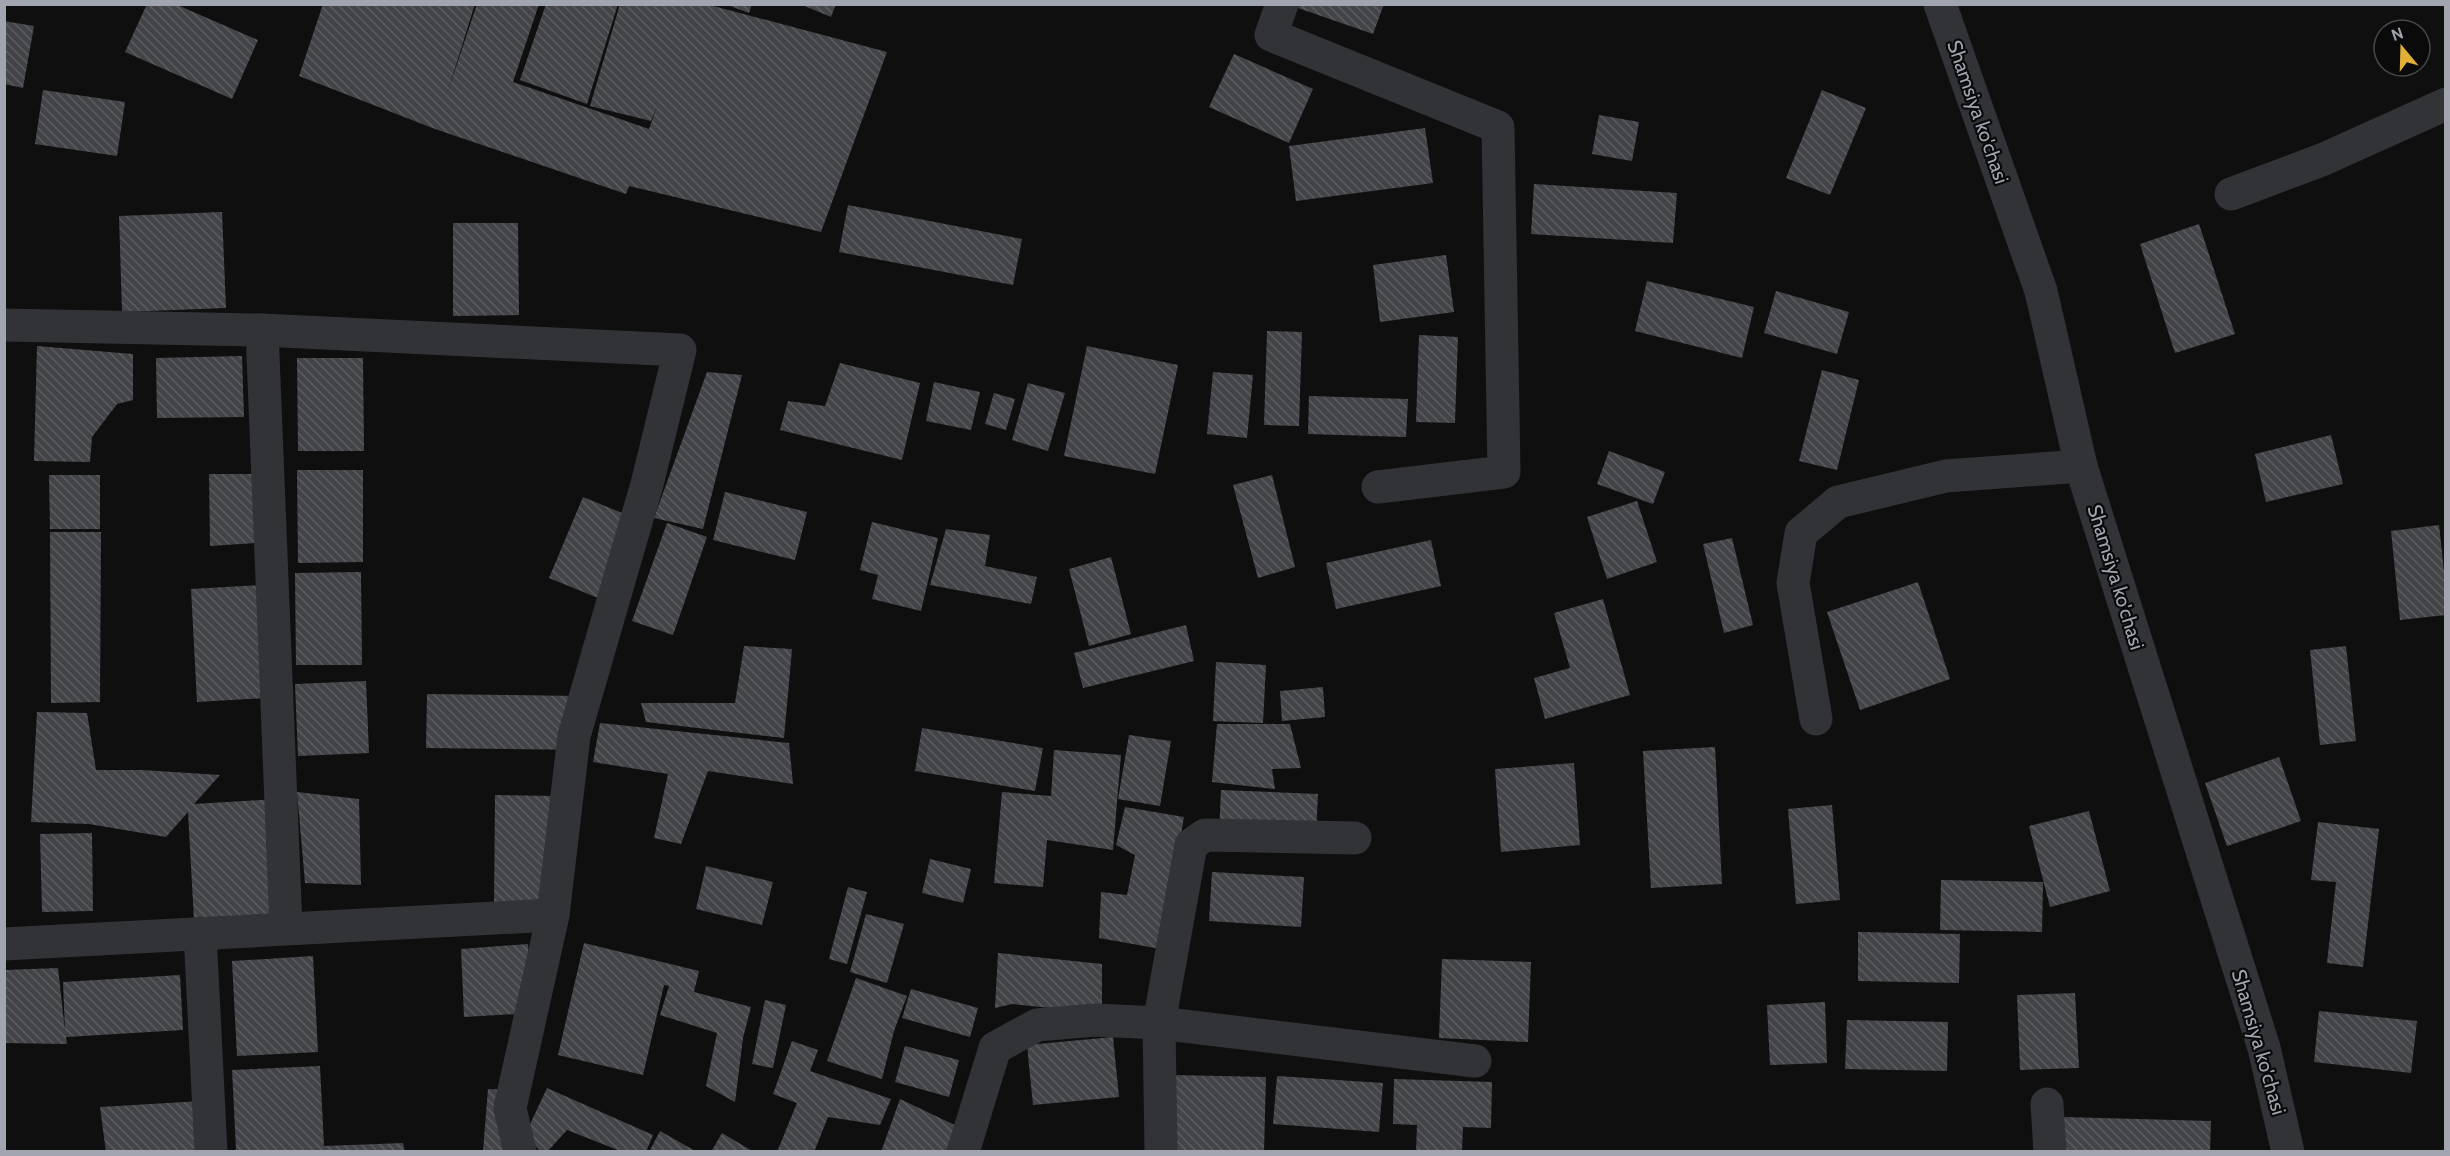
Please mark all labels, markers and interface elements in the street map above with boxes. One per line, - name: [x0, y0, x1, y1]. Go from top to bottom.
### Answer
- north arrow: [2372, 18, 2432, 78]
- text: N: [2389, 23, 2406, 45]
- street label: Shamsiya ko'chasi: [1942, 37, 2014, 187]
- street label: Shamsiya ko'chasi: [2083, 502, 2149, 652]
- street label: Shamsiya ko'chasi: [2227, 966, 2291, 1118]

